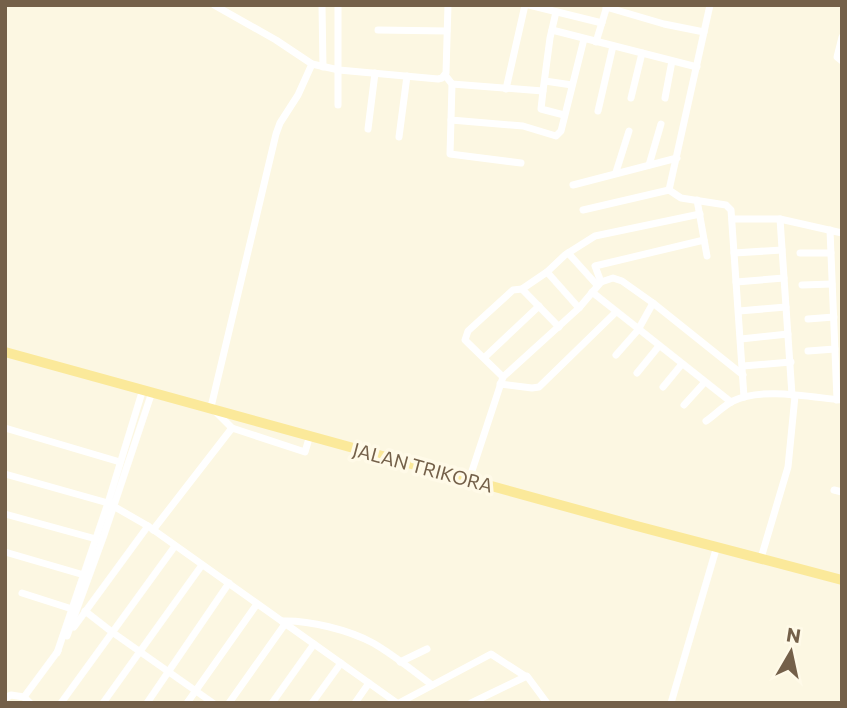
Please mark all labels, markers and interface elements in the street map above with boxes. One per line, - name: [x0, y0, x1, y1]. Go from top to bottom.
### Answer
- street label: JALAN TRIKORA: [350, 437, 496, 497]
- north arrow: [756, 617, 826, 687]
- text: N: [785, 622, 803, 647]

